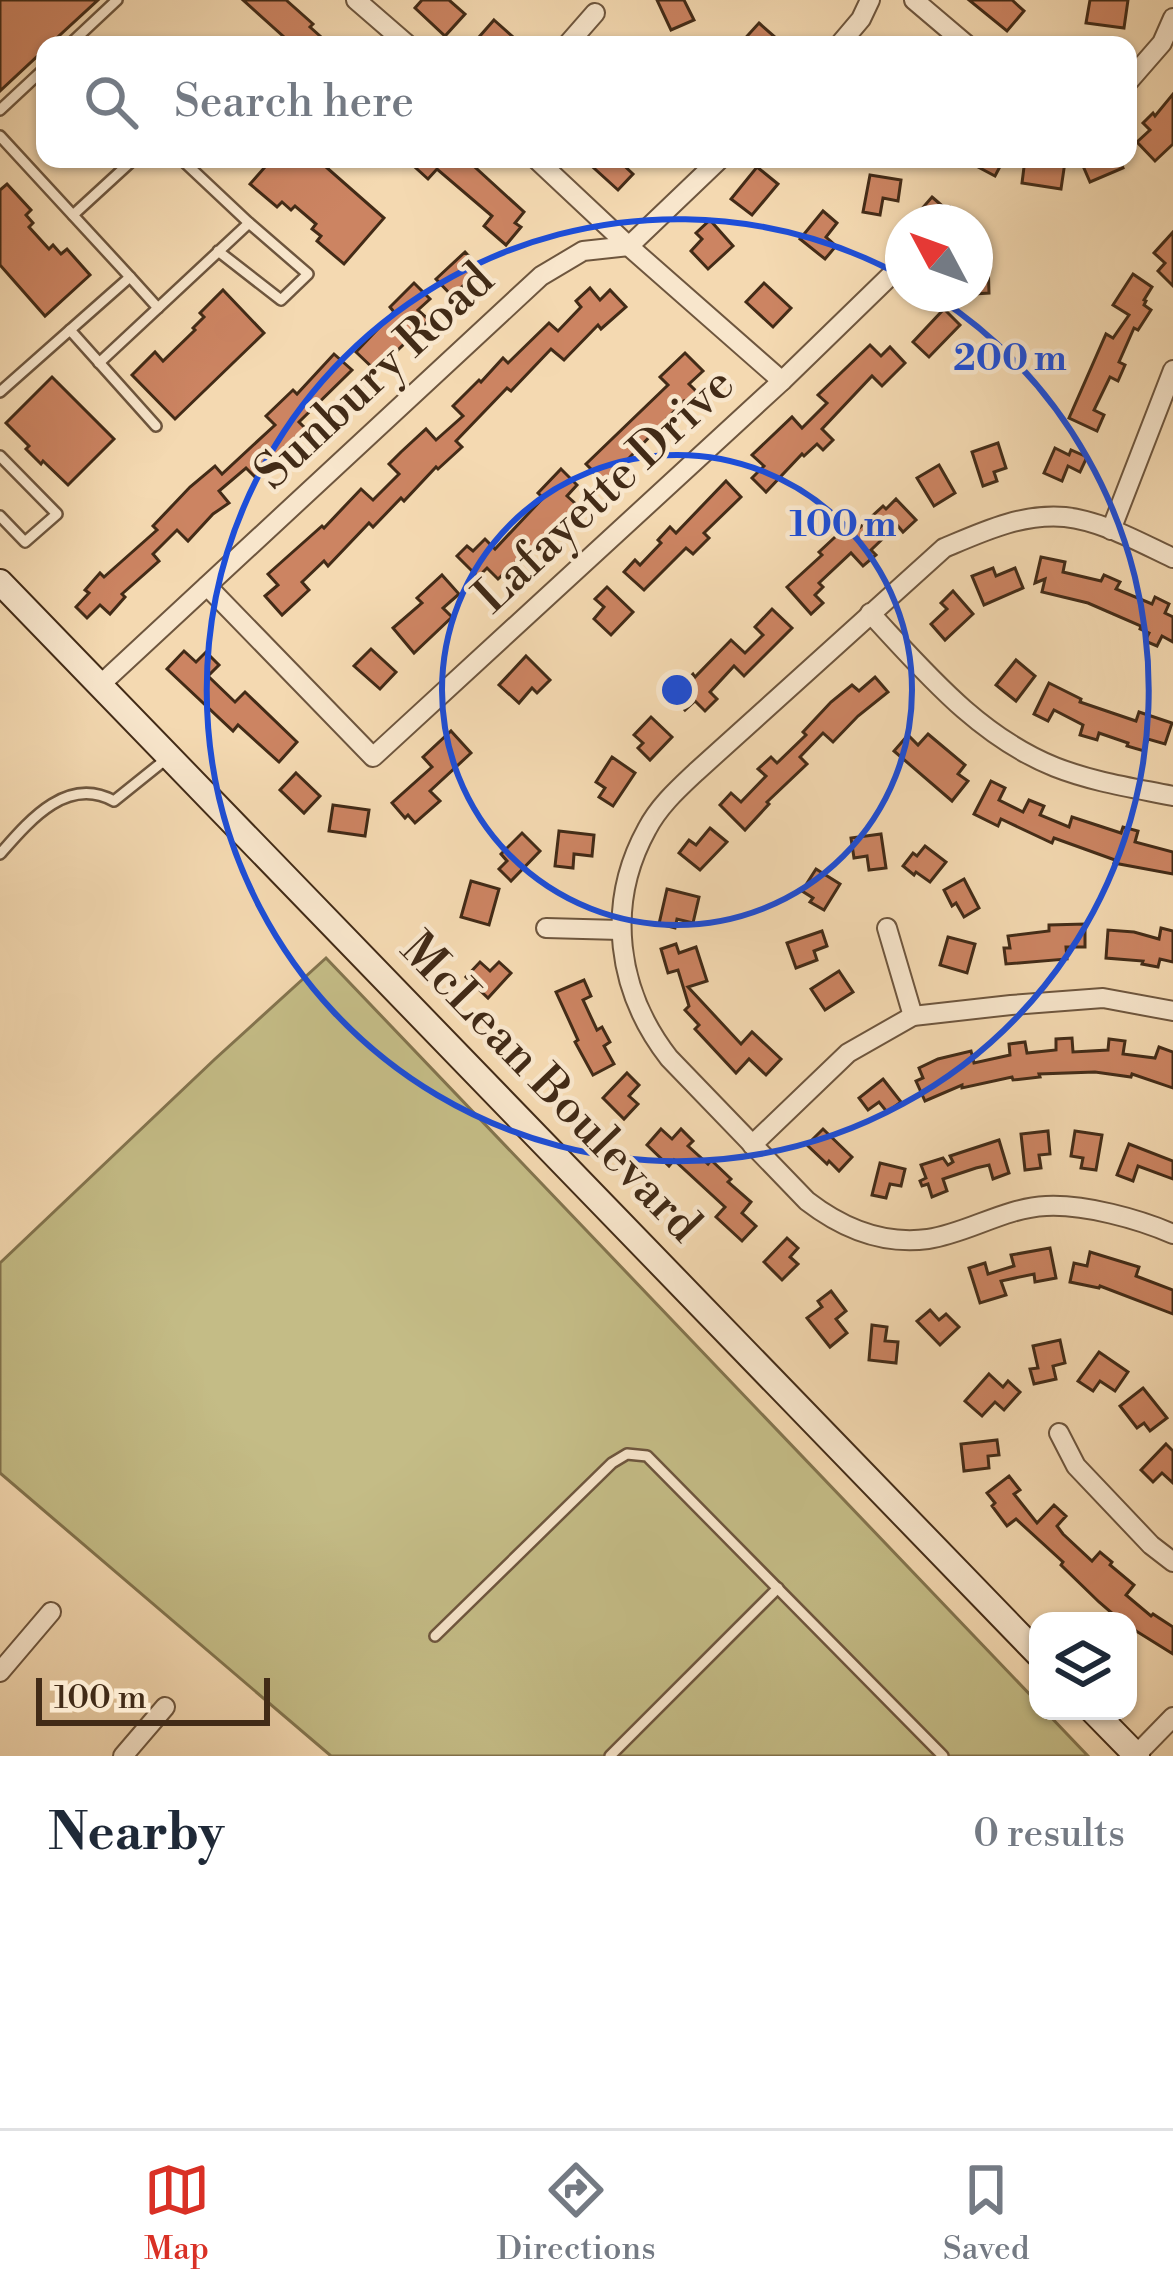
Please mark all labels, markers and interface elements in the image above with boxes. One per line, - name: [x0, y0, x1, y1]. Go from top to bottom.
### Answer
- search box: [36, 36, 1137, 168]
- icon: search: [78, 69, 144, 135]
- text: Search here: [174, 74, 414, 131]
- north arrow: [885, 204, 993, 312]
- street label: Sunbury Road: [243, 251, 507, 503]
- text: 200 m: [953, 337, 1067, 382]
- street label: Lafayette Drive: [462, 355, 748, 627]
- text: 100 m: [790, 503, 897, 548]
- centre of rings: [656, 669, 698, 711]
- street label: McLean Boulevard: [387, 921, 713, 1255]
- map controls: [1029, 1612, 1137, 1720]
- button: layers: [1029, 1612, 1137, 1720]
- scale bar: [36, 1672, 270, 1725]
- text: 100 m: [54, 1678, 147, 1719]
- text: Nearby: [48, 1802, 224, 1866]
- text: 0 results: [973, 1810, 1125, 1859]
- tab: Map: [144, 2157, 210, 2270]
- tab: Directions: [497, 2157, 656, 2270]
- tab: Saved: [943, 2157, 1029, 2270]

